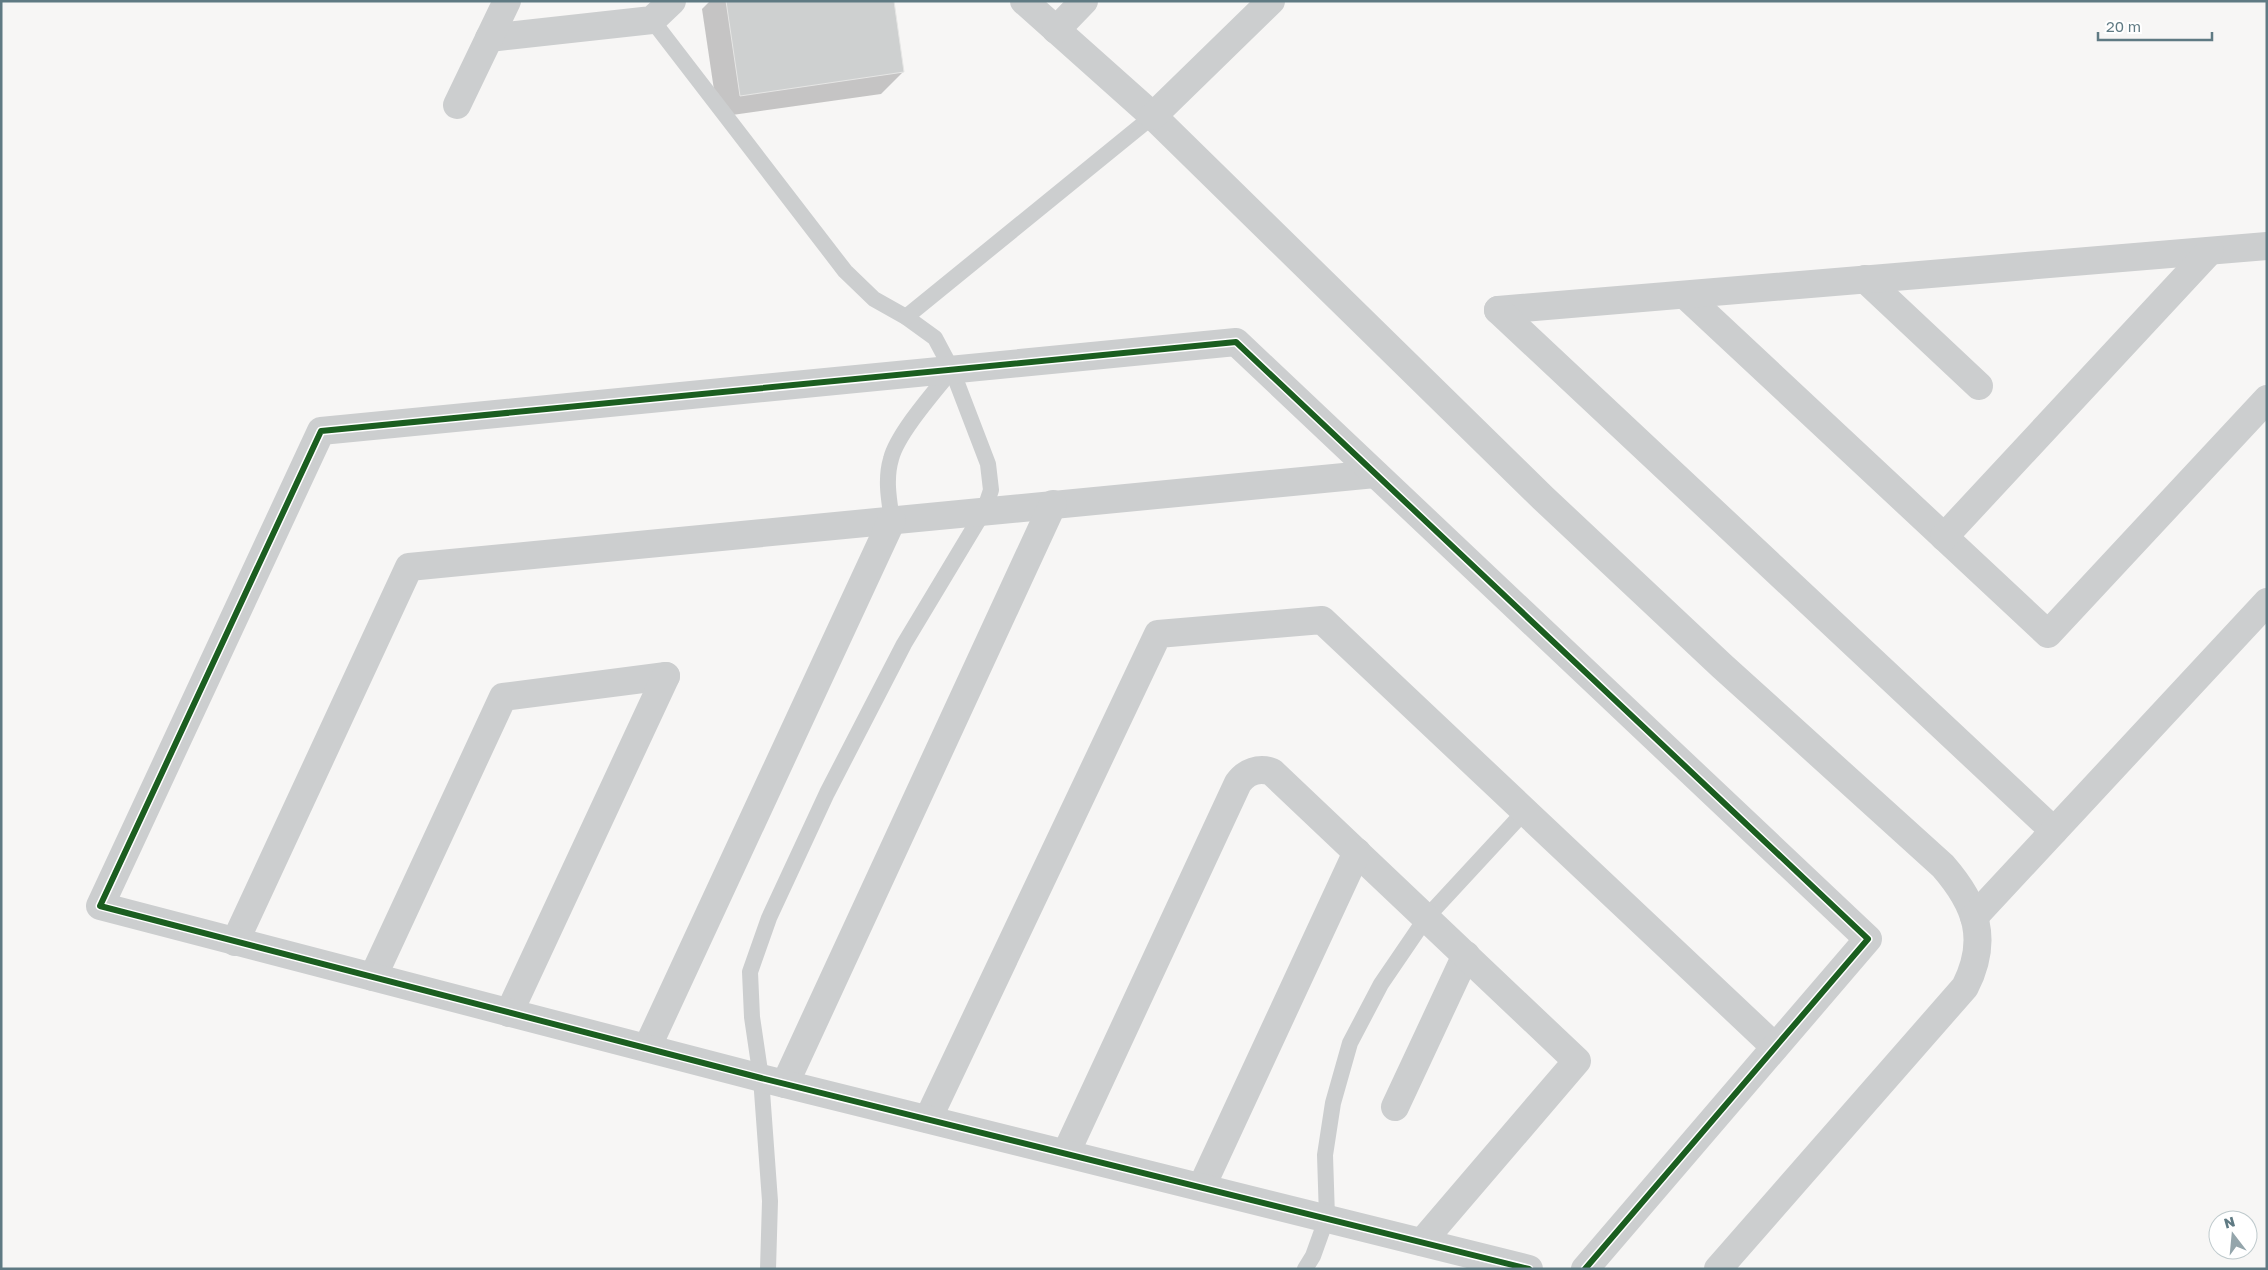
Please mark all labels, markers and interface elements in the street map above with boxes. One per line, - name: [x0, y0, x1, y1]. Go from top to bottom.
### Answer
- scale bar: [2098, 10, 2212, 42]
- text: 20 m: [2106, 17, 2141, 35]
- north arrow: [2208, 1210, 2258, 1260]
- text: N: [2222, 1212, 2237, 1232]

